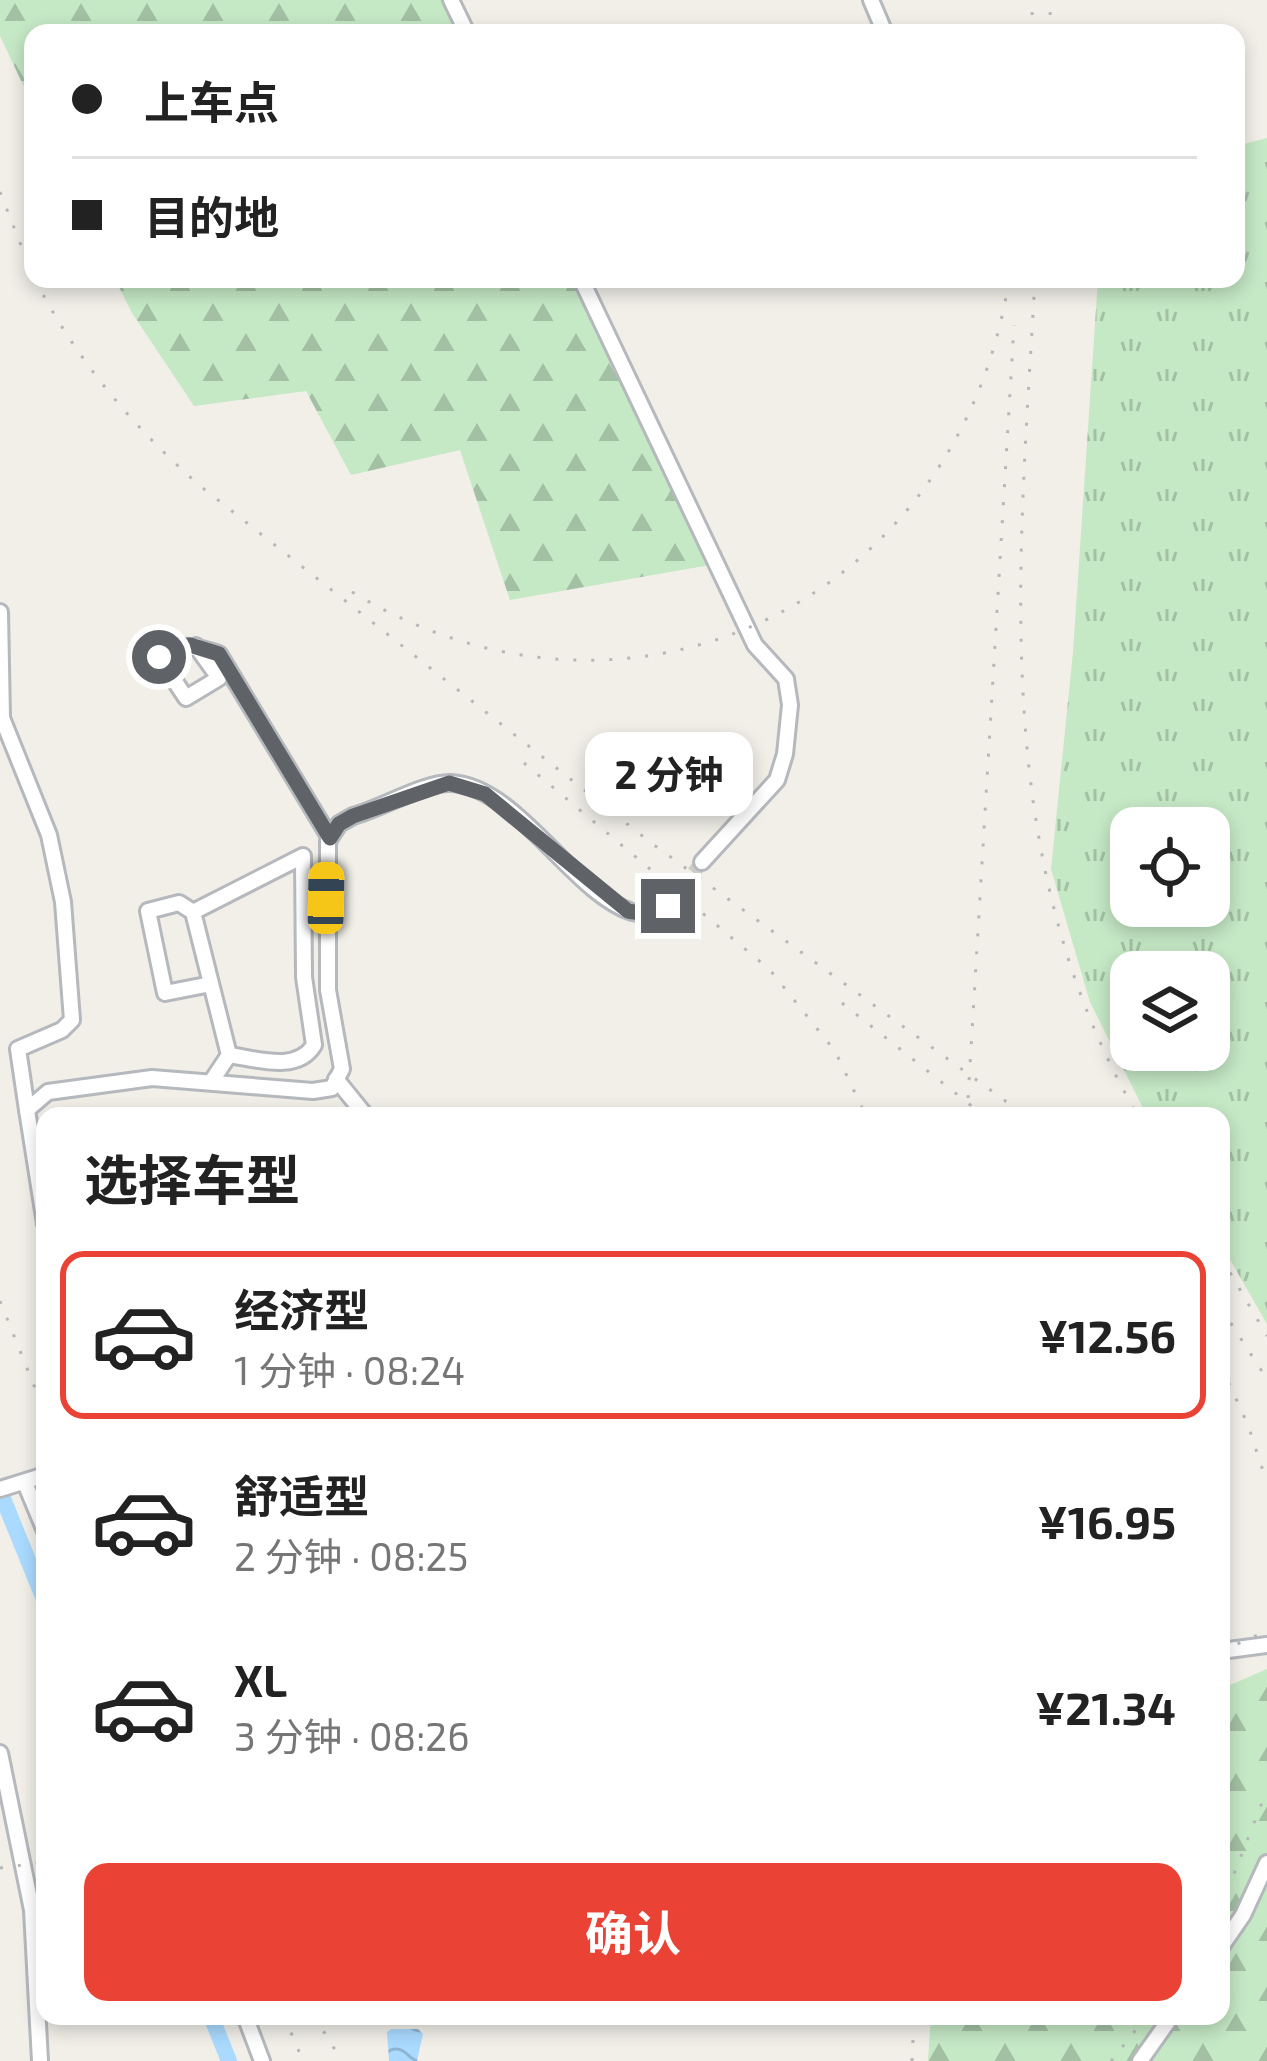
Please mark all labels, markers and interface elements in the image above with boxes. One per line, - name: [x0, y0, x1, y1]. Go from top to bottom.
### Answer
- text: 上车点: [144, 74, 279, 128]
- text: 目的地: [144, 189, 279, 243]
- route start: [132, 630, 186, 684]
- callout: 2 分钟: [584, 732, 752, 816]
- text: 2 分钟: [614, 750, 724, 797]
- map controls: [1110, 807, 1230, 1071]
- button: locate: [1110, 807, 1230, 927]
- car: [307, 862, 345, 934]
- route end: [641, 879, 695, 933]
- button: layers: [1110, 951, 1230, 1071]
- text: 选择车型: [84, 1146, 300, 1211]
- icon: car: [90, 1281, 198, 1389]
- text: 经济型: [234, 1282, 369, 1336]
- text: ¥12.56: [1038, 1308, 1176, 1362]
- text: 1 分钟 · 08:24: [234, 1346, 465, 1393]
- icon: car: [90, 1467, 198, 1575]
- text: 舒适型: [234, 1468, 369, 1522]
- text: ¥16.95: [1038, 1494, 1176, 1548]
- text: 2 分钟 · 08:25: [234, 1532, 468, 1579]
- text: XL: [234, 1652, 287, 1706]
- icon: car: [90, 1653, 198, 1761]
- text: ¥21.34: [1035, 1680, 1176, 1734]
- text: 3 分钟 · 08:26: [234, 1712, 470, 1759]
- button: 确认: [84, 1863, 1182, 2001]

